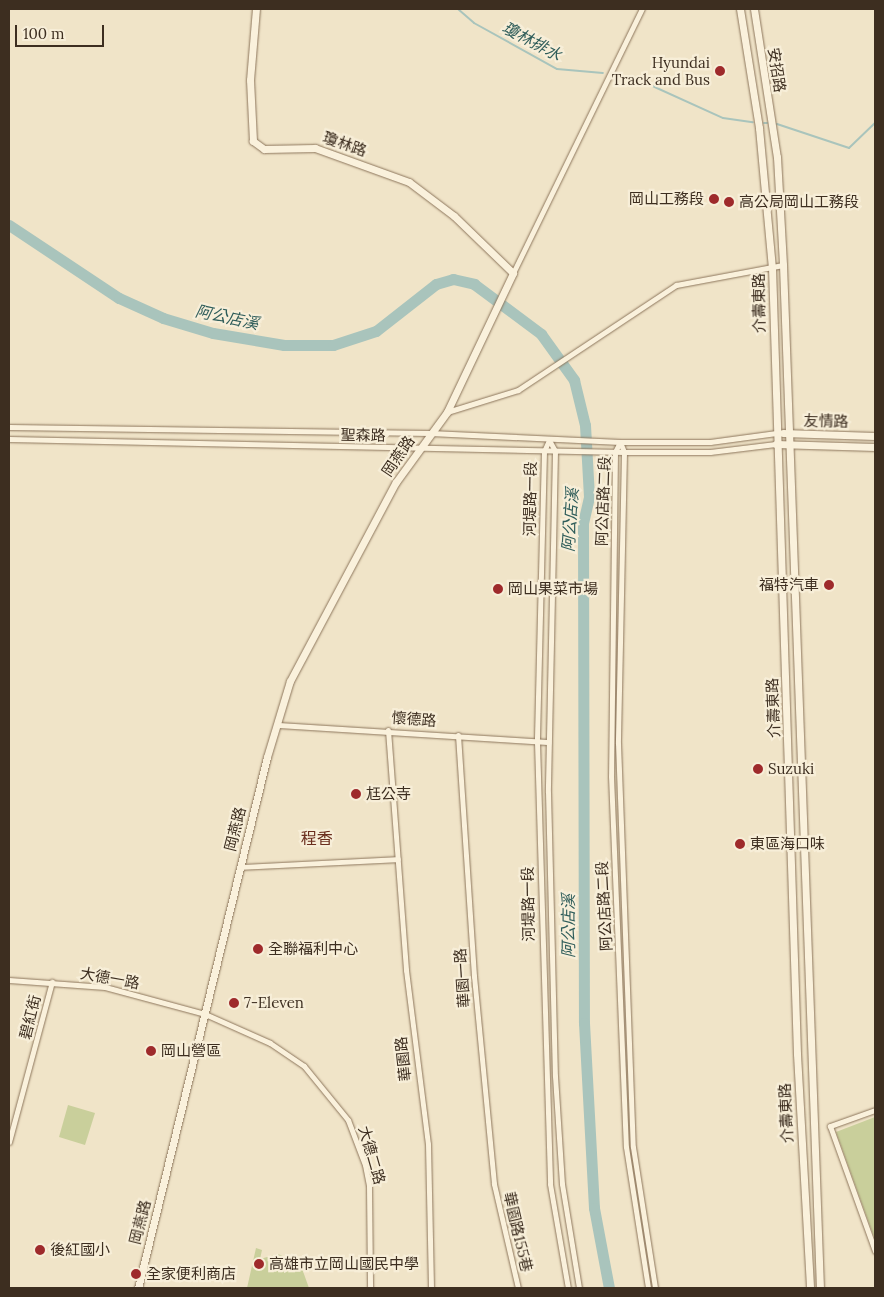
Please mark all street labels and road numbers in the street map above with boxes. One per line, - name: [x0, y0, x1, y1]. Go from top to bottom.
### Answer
- street label: 安招路: [765, 46, 789, 94]
- street label: 瓊林路: [321, 128, 369, 160]
- street label: 介壽東路: [749, 273, 769, 333]
- street label: 友情路: [803, 412, 849, 430]
- street label: 聖森路: [340, 426, 386, 444]
- street label: 岡燕路: [378, 432, 418, 480]
- street label: 阿公店路二段: [592, 456, 614, 546]
- street label: 河堤路一段: [520, 461, 540, 537]
- street label: 介壽東路: [763, 678, 783, 738]
- street label: 懷德路: [391, 708, 437, 730]
- street label: 岡燕路: [221, 805, 249, 853]
- street label: 阿公店路二段: [593, 861, 615, 951]
- street label: 河堤路一段: [518, 866, 538, 942]
- street label: 華園一路: [451, 947, 473, 1009]
- street label: 大德一路: [79, 964, 141, 992]
- street label: 碧紅街: [16, 993, 44, 1041]
- street label: 華園路: [392, 1036, 414, 1082]
- street label: 介壽東路: [775, 1083, 797, 1143]
- street label: 大德二路: [355, 1124, 389, 1186]
- street label: 華園路155巷: [500, 1190, 536, 1274]
- street label: 岡燕路: [126, 1198, 154, 1246]

